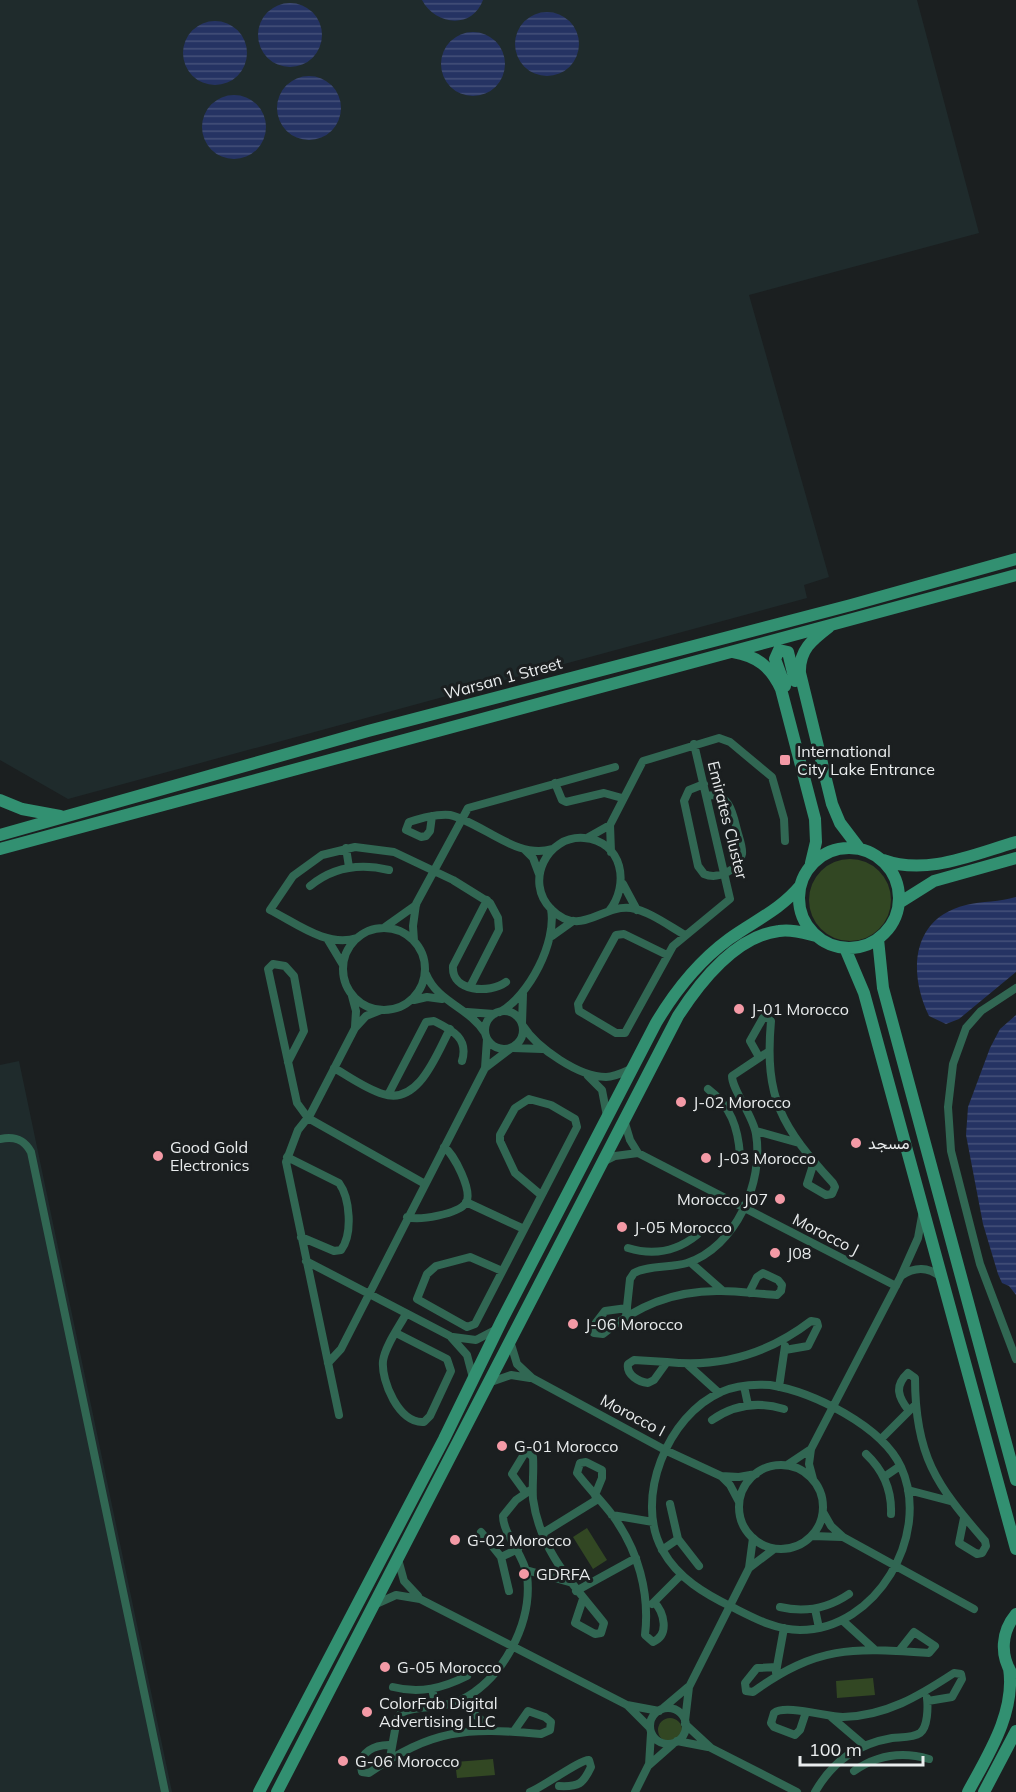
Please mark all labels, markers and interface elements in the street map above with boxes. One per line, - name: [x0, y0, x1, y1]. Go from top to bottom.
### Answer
- street label: Warsan 1 Street: [442, 653, 565, 703]
- place label: International City Lake Entrance: [797, 741, 935, 779]
- marker: International City Lake Entrance: [778, 753, 792, 767]
- street label: Emirates Cluster: [704, 759, 752, 881]
- place label: J-01 Morocco: [751, 999, 849, 1019]
- marker: J-01 Morocco: [732, 1002, 746, 1016]
- place label: J-02 Morocco: [693, 1092, 791, 1112]
- marker: J-02 Morocco: [674, 1095, 688, 1109]
- place label: مسجد: [868, 1133, 909, 1153]
- marker: مسجد: [849, 1136, 863, 1150]
- place label: Good Gold Electronics: [170, 1137, 249, 1175]
- place label: J-03 Morocco: [718, 1148, 816, 1168]
- marker: Good Gold Electronics: [151, 1149, 165, 1163]
- marker: J-03 Morocco: [699, 1151, 713, 1165]
- place label: Morocco J07: [677, 1189, 768, 1209]
- marker: Morocco J07: [773, 1192, 787, 1206]
- street label: Morocco J: [789, 1209, 863, 1259]
- place label: J-05 Morocco: [634, 1217, 732, 1237]
- marker: J-05 Morocco: [615, 1220, 629, 1234]
- place label: J08: [787, 1243, 811, 1263]
- marker: J08: [768, 1246, 782, 1260]
- place label: J-06 Morocco: [585, 1314, 683, 1334]
- marker: J-06 Morocco: [566, 1317, 580, 1331]
- street label: Morocco I: [597, 1390, 669, 1440]
- place label: G-01 Morocco: [514, 1436, 618, 1456]
- marker: G-01 Morocco: [495, 1439, 509, 1453]
- place label: G-02 Morocco: [467, 1530, 571, 1550]
- marker: G-02 Morocco: [448, 1533, 462, 1547]
- place label: GDRFA: [536, 1564, 591, 1584]
- marker: GDRFA: [517, 1567, 531, 1581]
- place label: G-05 Morocco: [397, 1657, 501, 1677]
- marker: G-05 Morocco: [378, 1660, 392, 1674]
- place label: ColorFab Digital Advertising LLC: [379, 1693, 498, 1731]
- marker: ColorFab Digital Advertising LLC: [360, 1705, 374, 1719]
- scale bar: [800, 1729, 923, 1767]
- text: 100 m: [809, 1738, 862, 1761]
- place label: G-06 Morocco: [355, 1751, 459, 1771]
- marker: G-06 Morocco: [336, 1754, 350, 1768]

